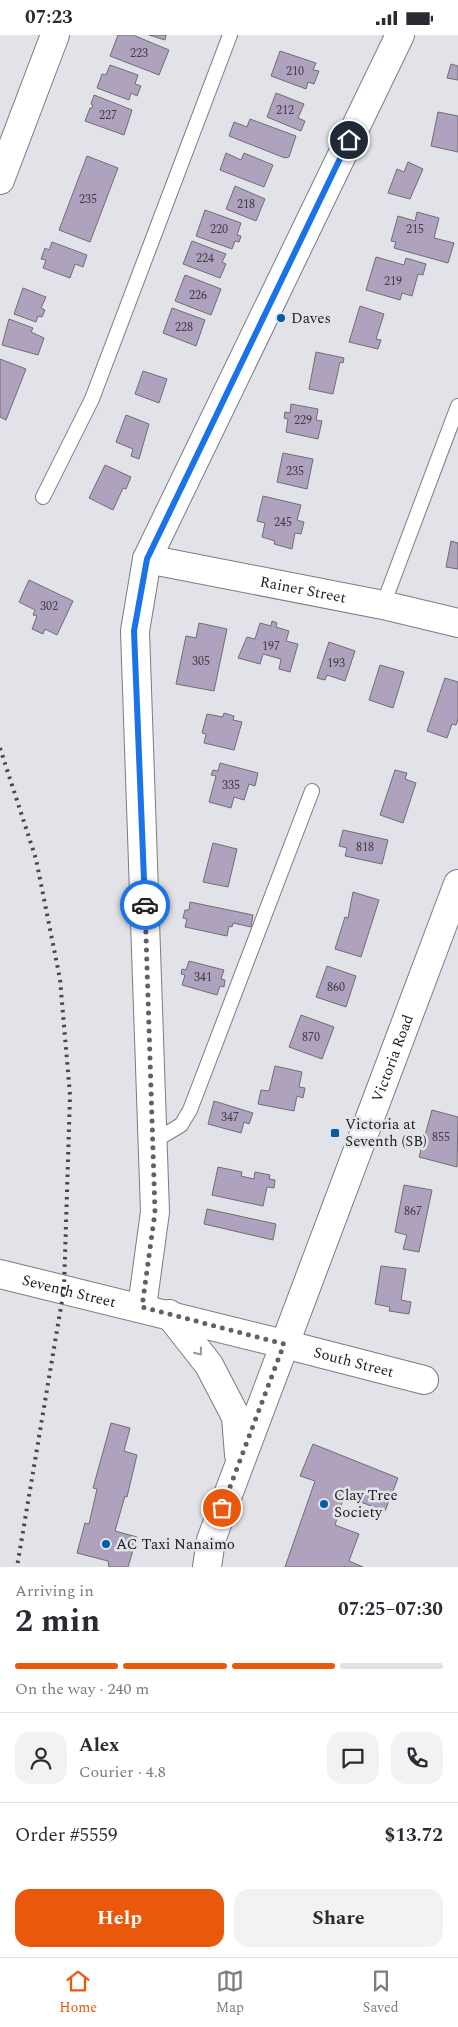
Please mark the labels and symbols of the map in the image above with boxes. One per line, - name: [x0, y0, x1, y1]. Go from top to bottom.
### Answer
- house number: 223: [130, 44, 148, 63]
- house number: 210: [286, 62, 304, 81]
- house number: 212: [276, 101, 294, 120]
- house number: 227: [99, 106, 117, 125]
- pin: [328, 119, 370, 161]
- house number: 235: [79, 190, 97, 209]
- house number: 218: [237, 195, 255, 214]
- house number: 220: [210, 220, 228, 239]
- house number: 215: [406, 220, 424, 239]
- house number: 224: [196, 249, 214, 268]
- house number: 219: [384, 272, 402, 291]
- house number: 226: [189, 286, 207, 305]
- place label: Daves: [291, 307, 331, 330]
- marker: Daves: [275, 312, 287, 324]
- house number: 228: [175, 318, 193, 337]
- house number: 229: [294, 411, 312, 430]
- house number: 235: [286, 462, 304, 481]
- house number: 245: [274, 513, 292, 532]
- street label: Rainer Street: [258, 570, 348, 609]
- house number: 302: [40, 597, 58, 616]
- house number: 197: [262, 637, 280, 656]
- house number: 305: [192, 652, 210, 671]
- house number: 193: [327, 654, 345, 673]
- house number: 335: [222, 776, 240, 795]
- house number: 818: [356, 838, 374, 857]
- courier: [120, 880, 170, 930]
- house number: 341: [194, 968, 212, 987]
- house number: 860: [327, 978, 345, 997]
- street label: Victoria Road: [365, 1011, 419, 1105]
- house number: 870: [302, 1028, 320, 1047]
- house number: 347: [221, 1108, 239, 1127]
- place label: Victoria at Seventh (SB): [345, 1113, 427, 1153]
- marker: Victoria at Seventh (SB): [329, 1127, 341, 1139]
- house number: 855: [432, 1128, 450, 1147]
- house number: 867: [404, 1202, 422, 1221]
- street label: Seventh Street: [20, 1268, 118, 1314]
- street label: South Street: [311, 1341, 396, 1383]
- one-way arrow: [193, 1346, 202, 1356]
- place label: Clay Tree Society: [334, 1484, 398, 1524]
- pin: [201, 1487, 243, 1529]
- marker: Clay Tree Society: [318, 1498, 330, 1510]
- place label: AC Taxi Nanaimo: [116, 1533, 235, 1556]
- marker: AC Taxi Nanaimo: [100, 1538, 112, 1550]

